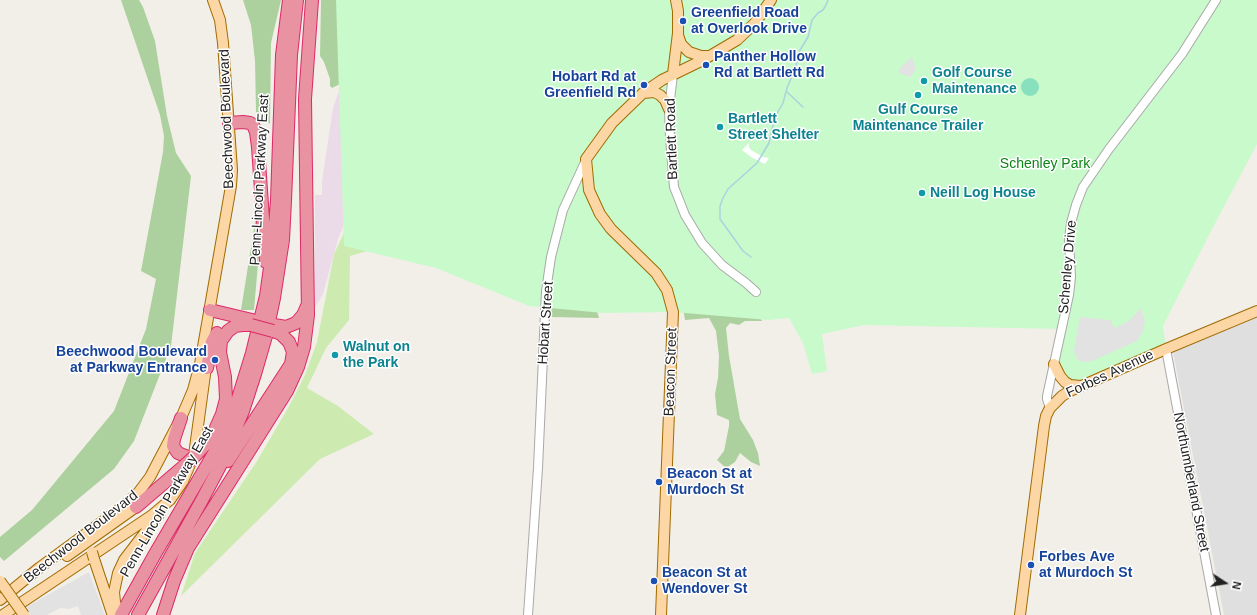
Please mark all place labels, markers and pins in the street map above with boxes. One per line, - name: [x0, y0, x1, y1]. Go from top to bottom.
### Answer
- place label: Greenfield Road at Overlook Drive: [691, 5, 807, 38]
- marker: Greenfield Road at Overlook Drive: [678, 16, 688, 26]
- place label: Panther Hollow Rd at Bartlett Rd: [714, 49, 824, 82]
- marker: Panther Hollow Rd at Bartlett Rd: [701, 60, 711, 70]
- place label: Golf Course Maintenance: [932, 65, 1017, 98]
- place label: Hobart Rd at Greenfield Rd: [544, 69, 636, 102]
- marker: Golf Course Maintenance: [919, 76, 929, 86]
- marker: Hobart Rd at Greenfield Rd: [639, 80, 649, 90]
- marker: Gulf Course Maintenance Trailer: [913, 90, 923, 100]
- place label: Gulf Course Maintenance Trailer: [853, 102, 983, 134]
- place label: Bartlett Street Shelter: [728, 111, 819, 144]
- marker: Bartlett Street Shelter: [715, 122, 725, 132]
- place label: Neill Log House: [930, 185, 1036, 201]
- marker: Neill Log House: [917, 188, 927, 198]
- place label: Walnut on the Park: [343, 339, 410, 372]
- place label: Beechwood Boulevard at Parkway Entrance: [56, 344, 207, 376]
- marker: Walnut on the Park: [330, 350, 340, 360]
- marker: Beechwood Boulevard at Parkway Entrance: [210, 355, 220, 365]
- place label: Beacon St at Murdoch St: [667, 466, 752, 498]
- marker: Beacon St at Murdoch St: [654, 477, 664, 487]
- place label: Forbes Ave at Murdoch St: [1039, 549, 1132, 582]
- marker: Forbes Ave at Murdoch St: [1026, 560, 1036, 570]
- place label: Beacon St at Wendover St: [662, 565, 747, 598]
- marker: Beacon St at Wendover St: [649, 576, 659, 586]

